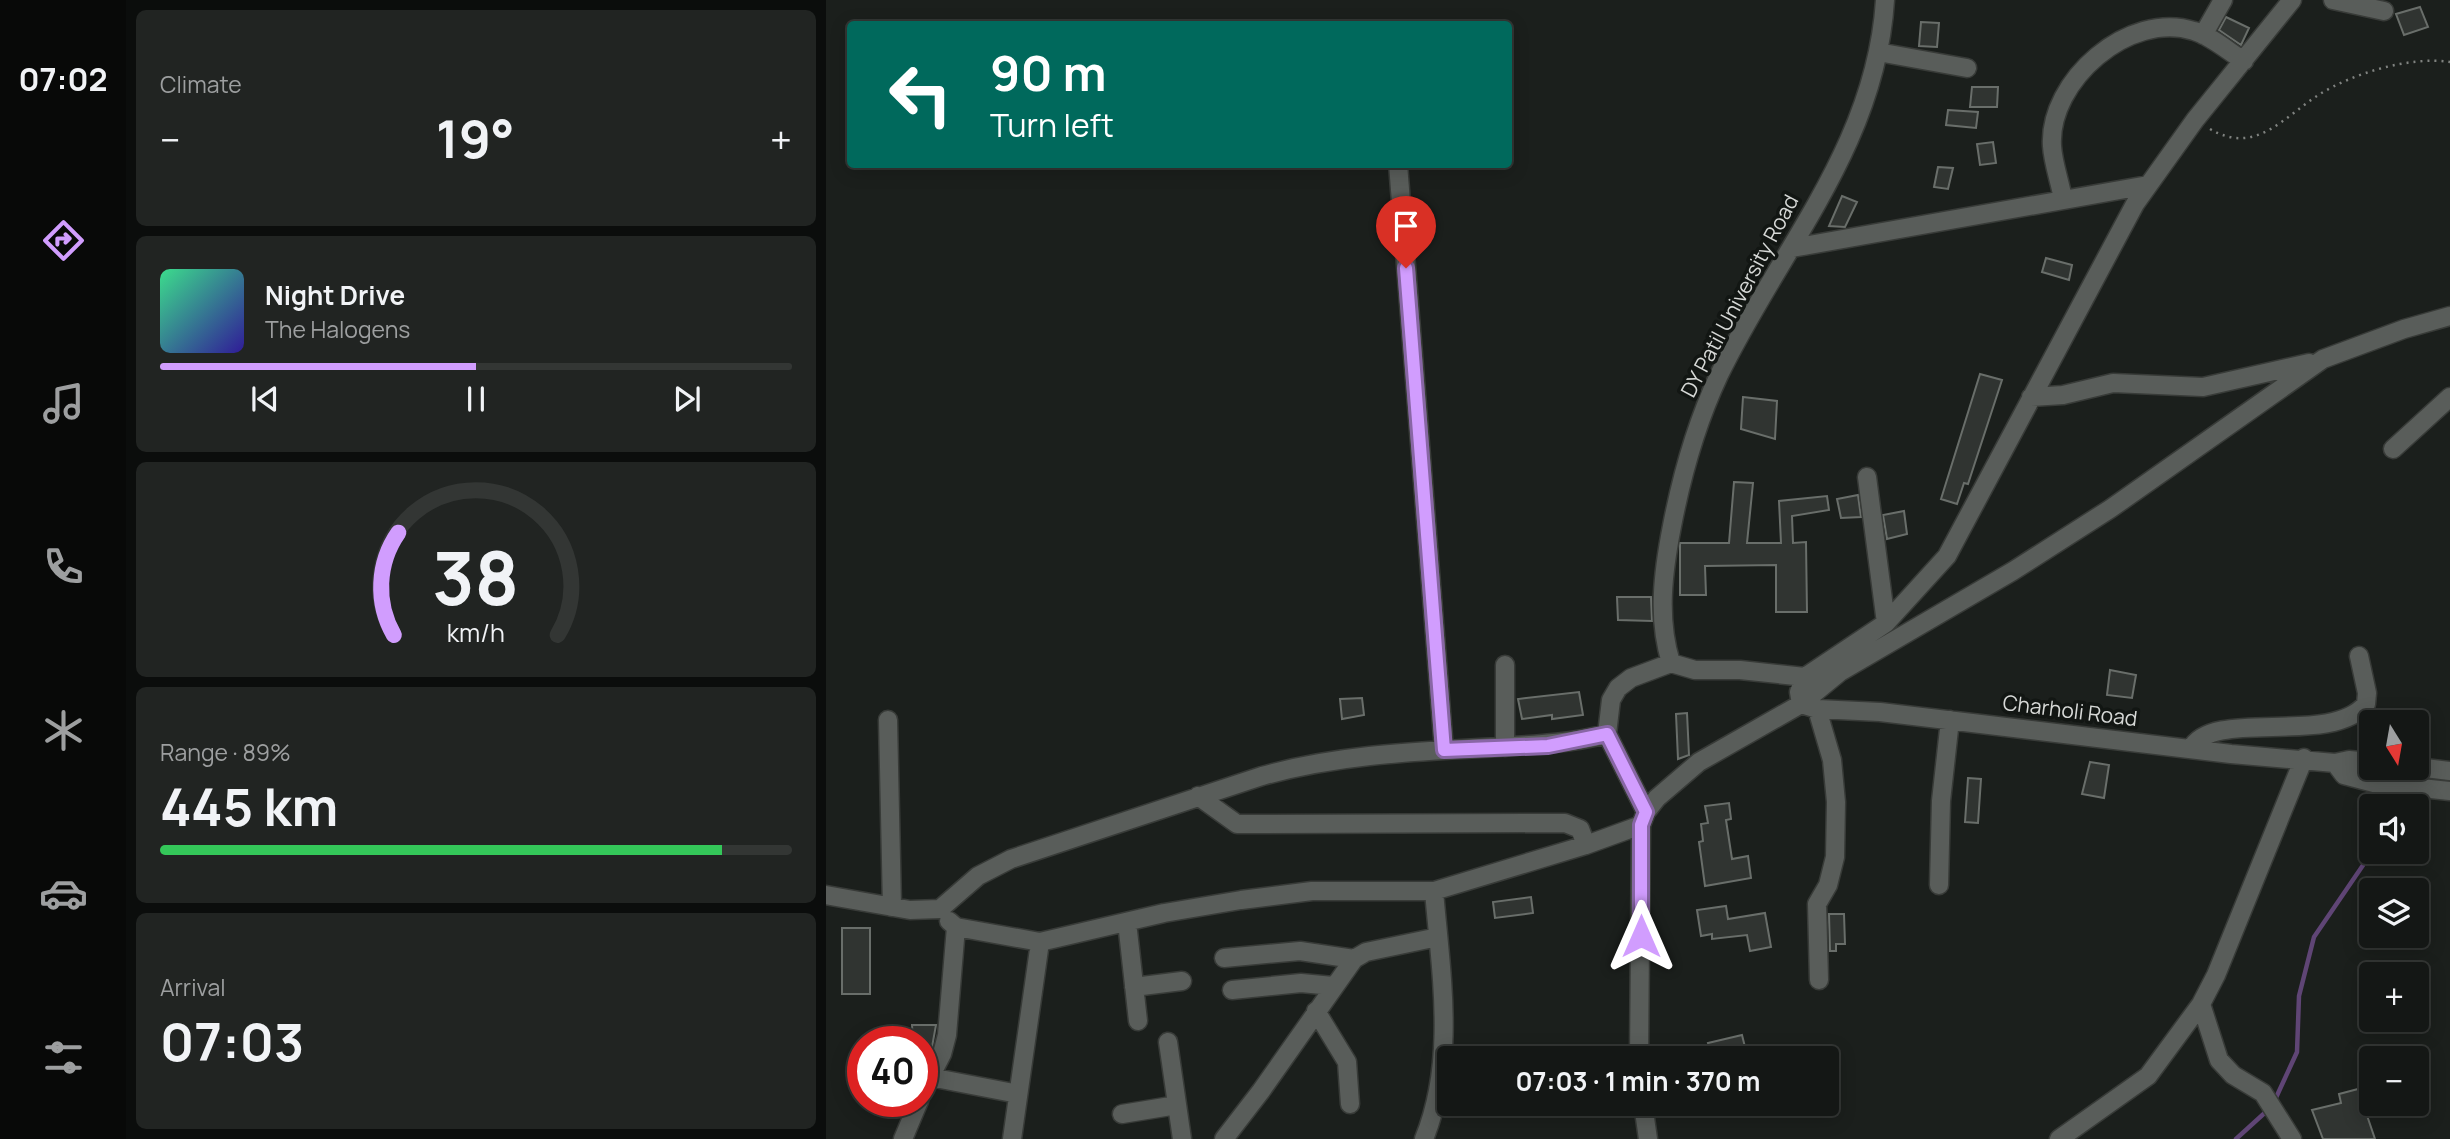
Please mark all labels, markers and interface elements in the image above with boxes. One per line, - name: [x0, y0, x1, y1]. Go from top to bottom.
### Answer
- text: 90 m: [990, 39, 1107, 106]
- icon: left: [875, 49, 966, 140]
- text: 07:02: [18, 57, 108, 101]
- text: Climate: [160, 68, 242, 100]
- text: 19°: [436, 103, 515, 174]
- text: Turn left: [990, 103, 1114, 147]
- text: −: [160, 113, 181, 165]
- text: +: [770, 113, 792, 165]
- street label: DY Patil University Road: [1674, 189, 1804, 402]
- pin: [1376, 196, 1436, 268]
- icon: arrive: [1387, 207, 1425, 245]
- icon: directions: [39, 216, 88, 265]
- text: Night Drive: [265, 277, 405, 313]
- text: The Halogens: [265, 313, 410, 345]
- icon: music: [39, 379, 88, 428]
- icon: previous: [246, 380, 284, 418]
- icon: pause: [457, 380, 495, 418]
- icon: next: [668, 380, 706, 418]
- text: 38: [433, 528, 519, 628]
- icon: phone: [39, 542, 88, 591]
- text: km/h: [447, 615, 505, 650]
- street label: Charholi Road: [2001, 688, 2139, 732]
- icon: climate: [39, 706, 88, 755]
- north arrow: [2359, 710, 2429, 780]
- map controls: [2359, 710, 2429, 1116]
- text: Range · 89%: [160, 736, 291, 768]
- text: 445 km: [160, 771, 338, 842]
- button: sound: [2359, 794, 2429, 864]
- icon: car: [39, 869, 88, 918]
- button: layers: [2359, 878, 2429, 948]
- position arrow: [1604, 899, 1678, 973]
- button: +: [2359, 962, 2429, 1032]
- text: Arrival: [160, 971, 226, 1003]
- text: 07:03: [160, 1006, 304, 1077]
- speed limit sign: 40: [847, 1026, 938, 1117]
- icon: filters: [39, 1033, 88, 1082]
- button: −: [2359, 1046, 2429, 1116]
- text: 07:03 · 1 min · 370 m: [1516, 1063, 1760, 1099]

